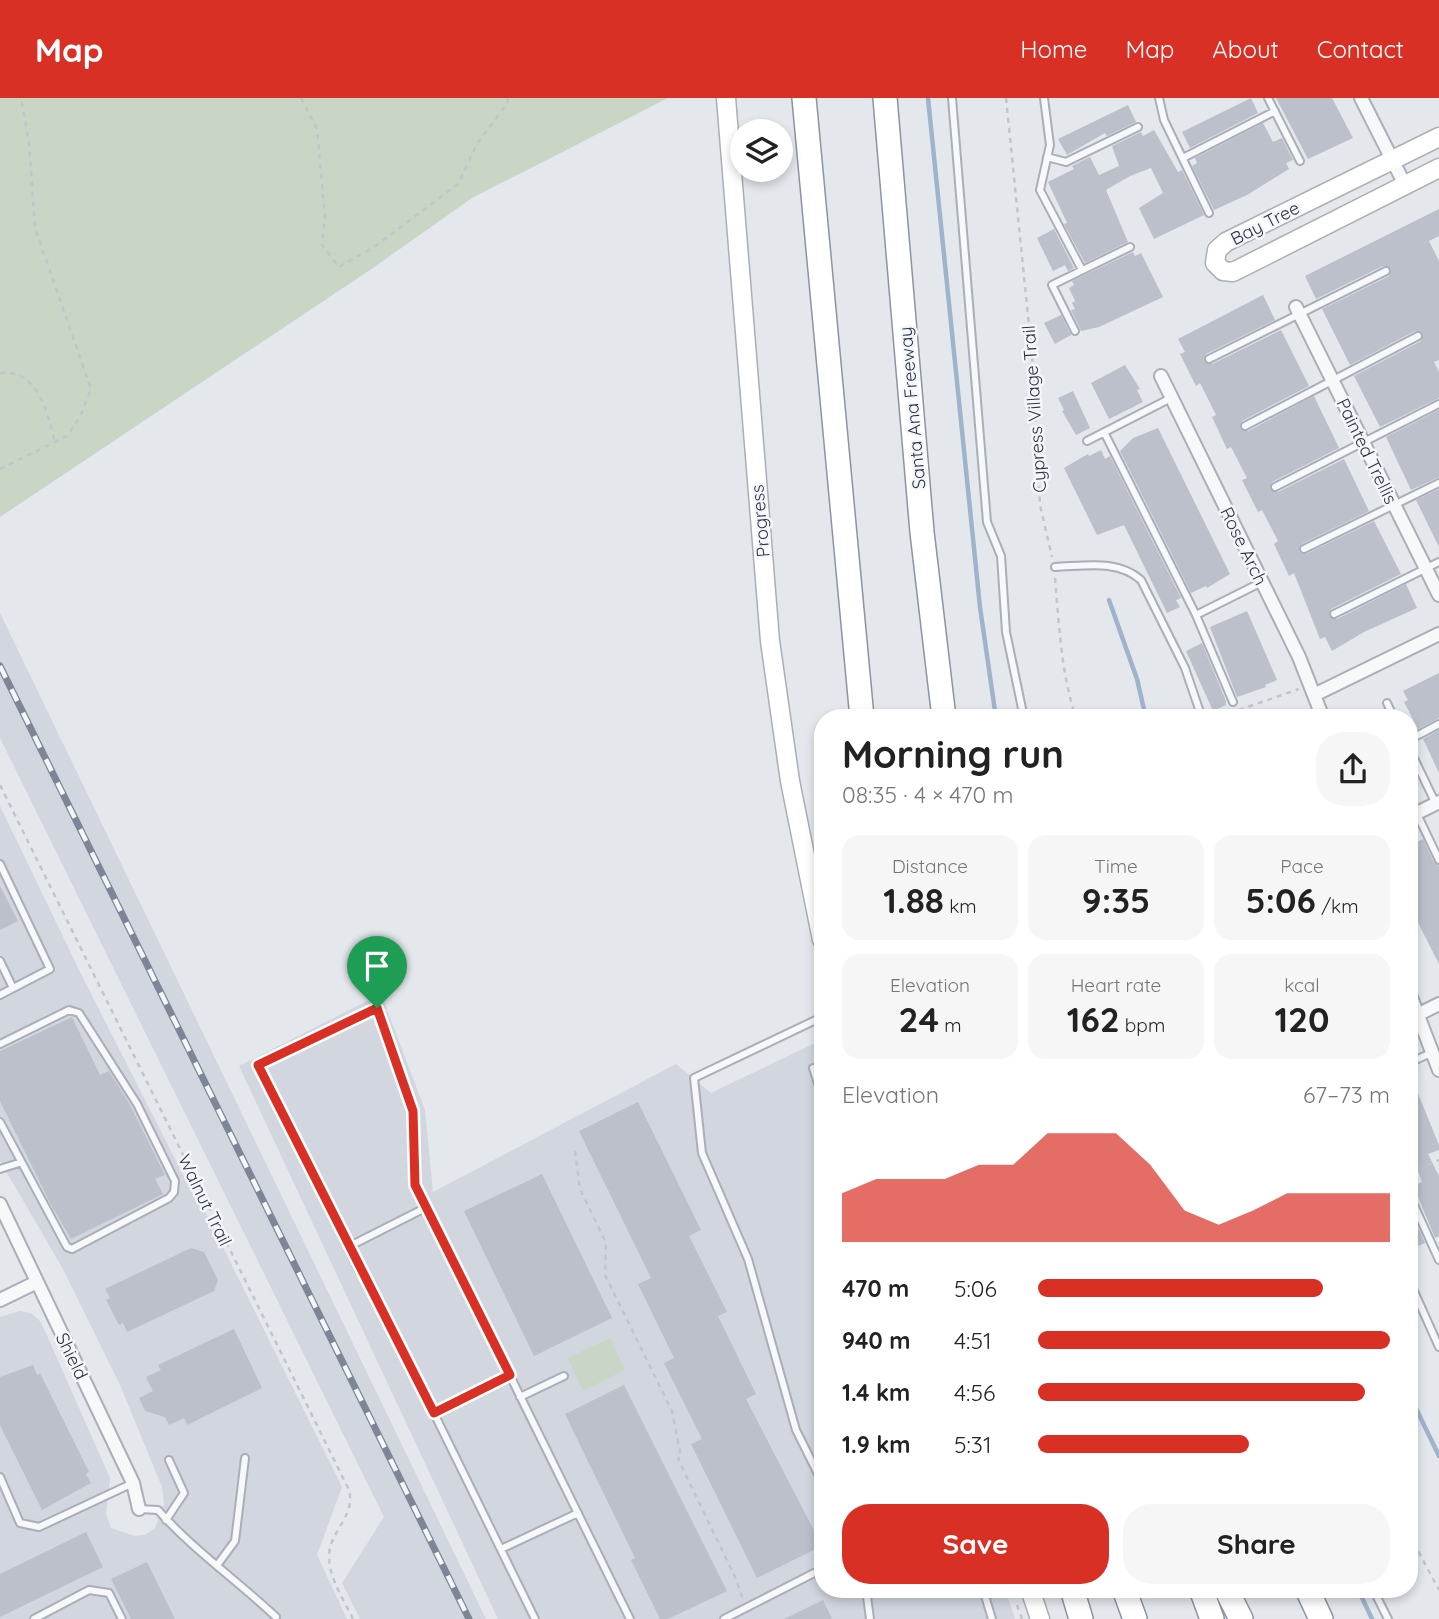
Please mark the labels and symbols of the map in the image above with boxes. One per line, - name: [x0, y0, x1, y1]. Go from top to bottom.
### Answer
- street label: Bay Tree: [1227, 196, 1303, 250]
- street label: Cypress Village Trail: [1017, 325, 1051, 493]
- street label: Santa Ana Freeway: [893, 326, 931, 490]
- street label: Painted Trellis: [1331, 394, 1403, 508]
- street label: Progress: [745, 484, 775, 558]
- street label: Rose Arch: [1215, 503, 1273, 589]
- pin: [347, 936, 407, 1008]
- street label: Walnut Trail: [173, 1150, 237, 1250]
- street label: Shield: [51, 1329, 93, 1383]

